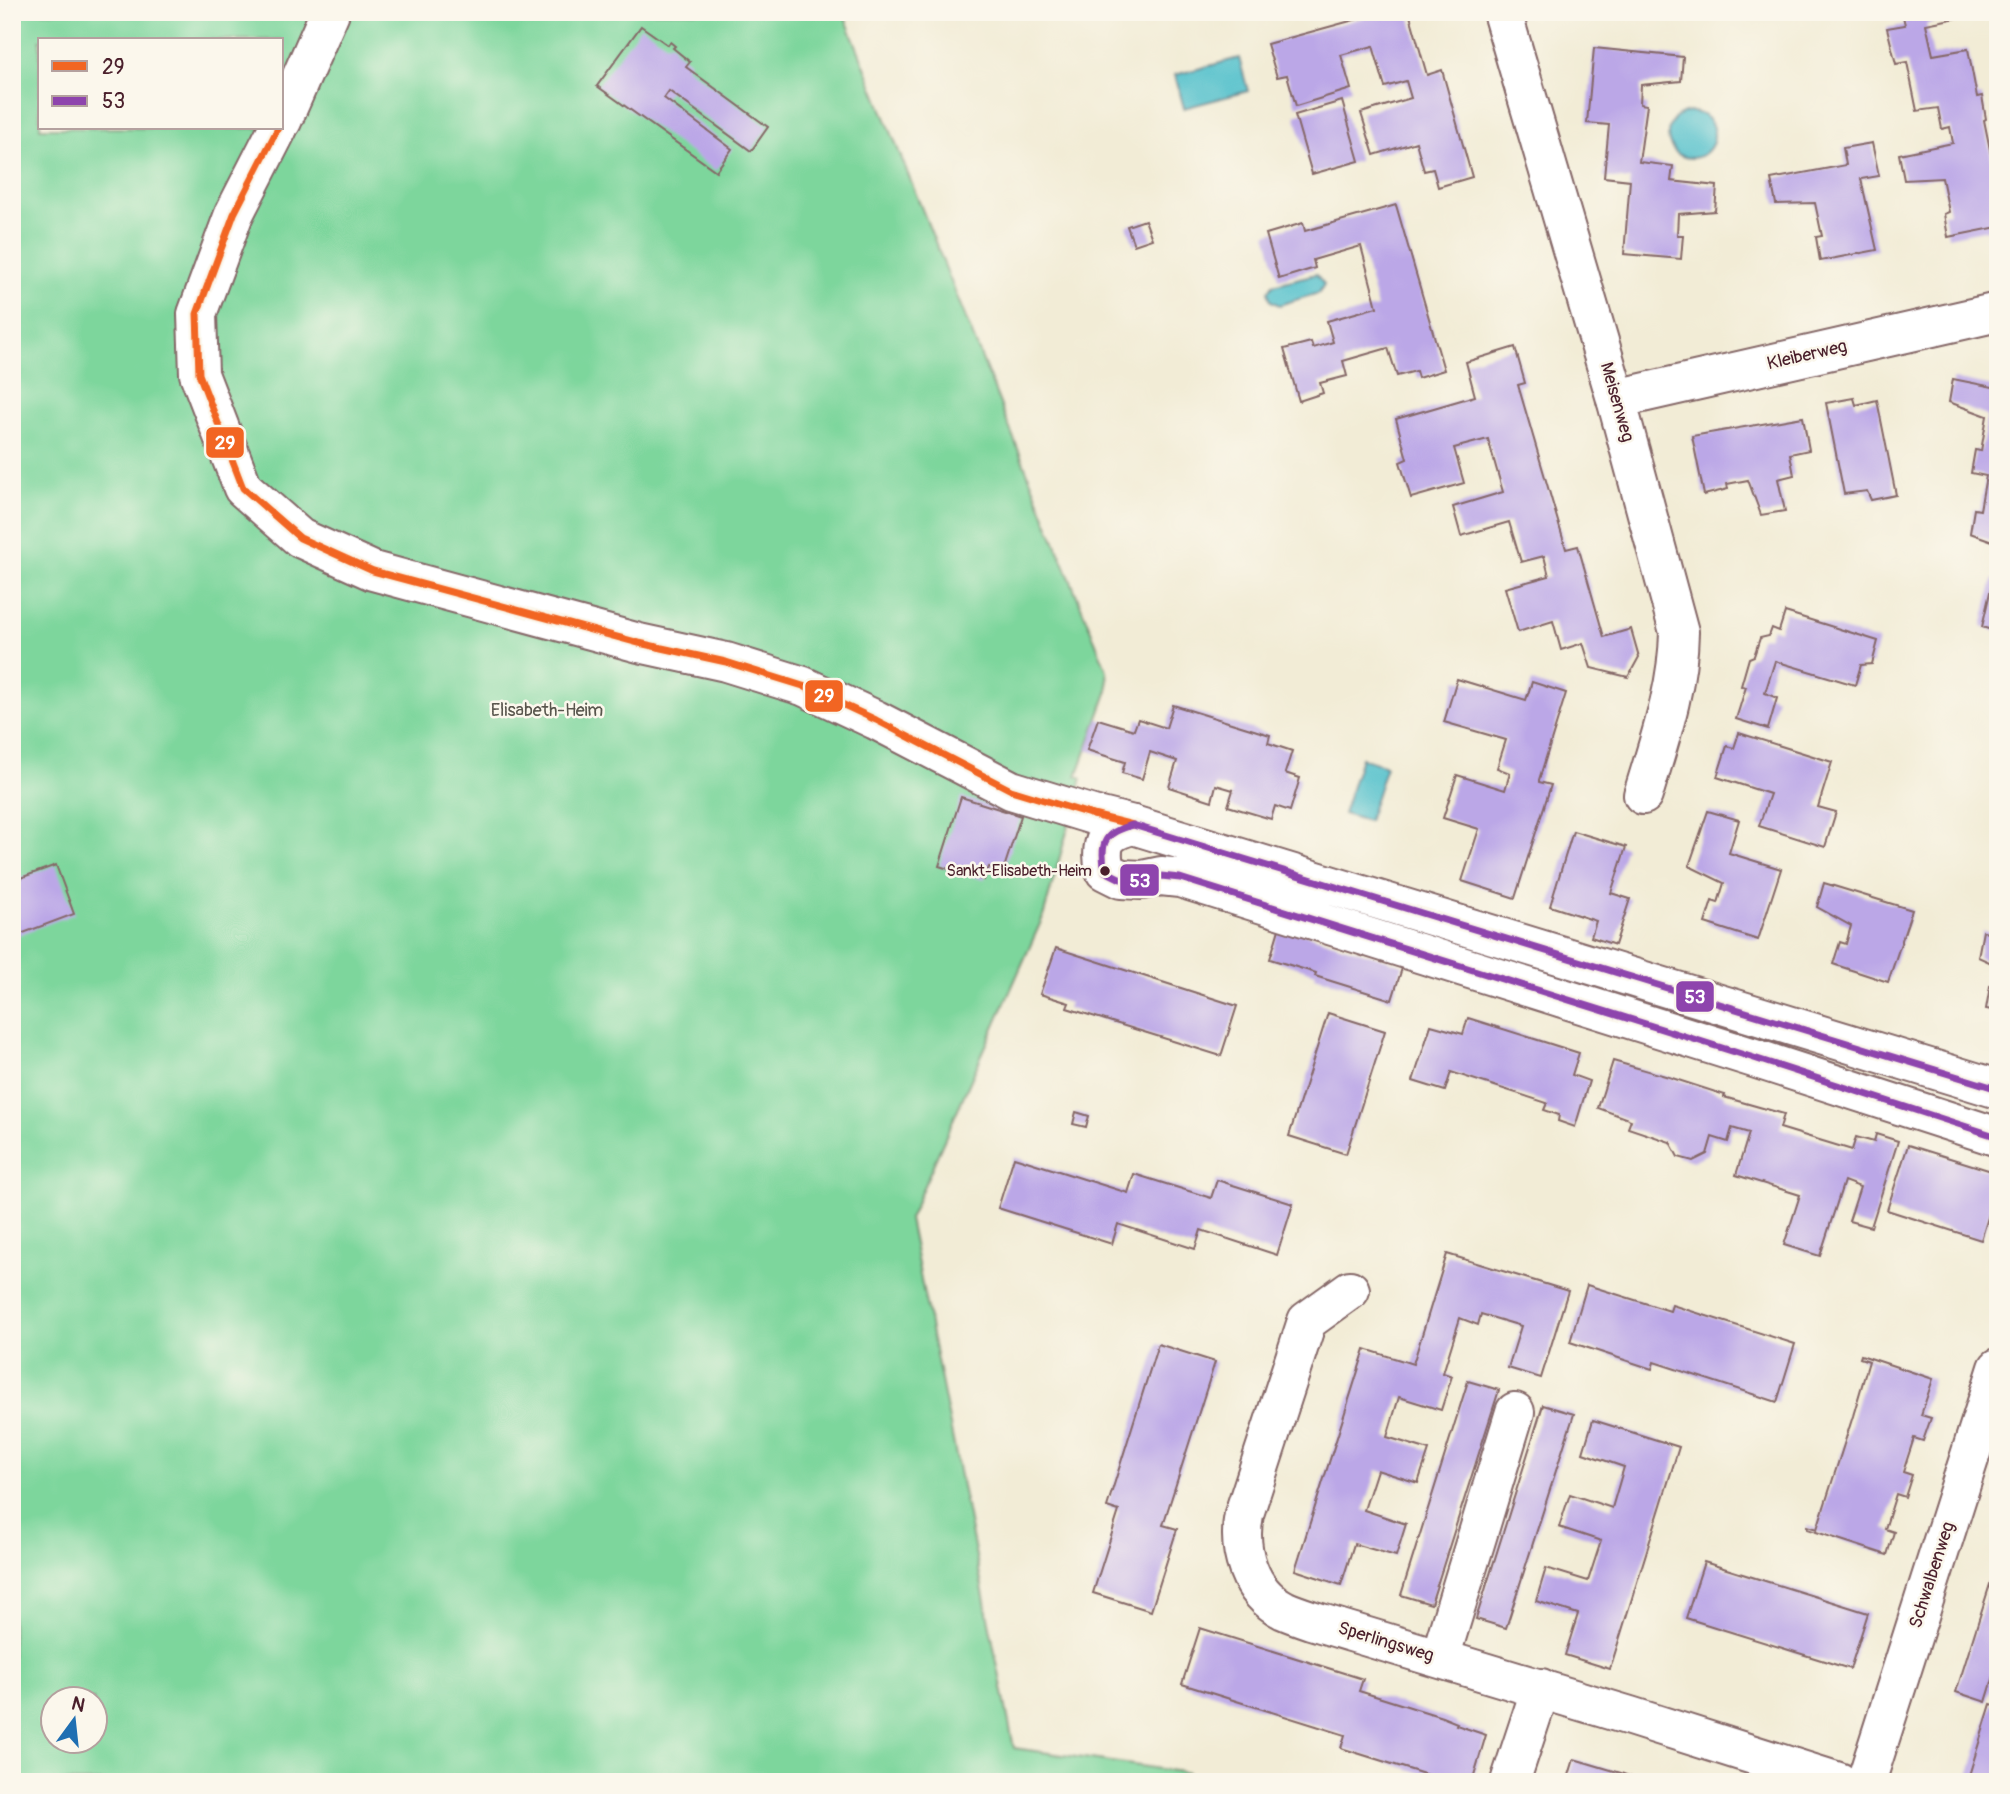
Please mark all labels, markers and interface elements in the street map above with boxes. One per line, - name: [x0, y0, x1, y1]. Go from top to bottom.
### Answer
- legend: [38, 38, 284, 130]
- text: 29: [102, 54, 125, 81]
- text: 53: [102, 88, 125, 115]
- street label: Kleiberweg: [1765, 335, 1849, 375]
- street label: Meisenweg: [1595, 359, 1639, 445]
- line badge: 29: [205, 426, 245, 459]
- text: 29: [215, 431, 235, 455]
- line badge: 29: [804, 679, 844, 713]
- text: 29: [814, 684, 834, 708]
- park label: Elisabeth-Heim: [491, 699, 603, 722]
- place label: Sankt-Elisabeth-Heim: [947, 861, 1092, 881]
- line badge: 53: [1119, 863, 1160, 897]
- marker: Sankt-Elisabeth-Heim: [1098, 864, 1112, 878]
- text: 53: [1130, 869, 1150, 893]
- line badge: 53: [1675, 980, 1715, 1013]
- text: 53: [1685, 985, 1705, 1009]
- street label: Schwalbenweg: [1904, 1519, 1960, 1631]
- street label: Sperlingsweg: [1335, 1617, 1437, 1667]
- north arrow: [38, 1686, 108, 1756]
- text: N: [69, 1691, 88, 1718]

